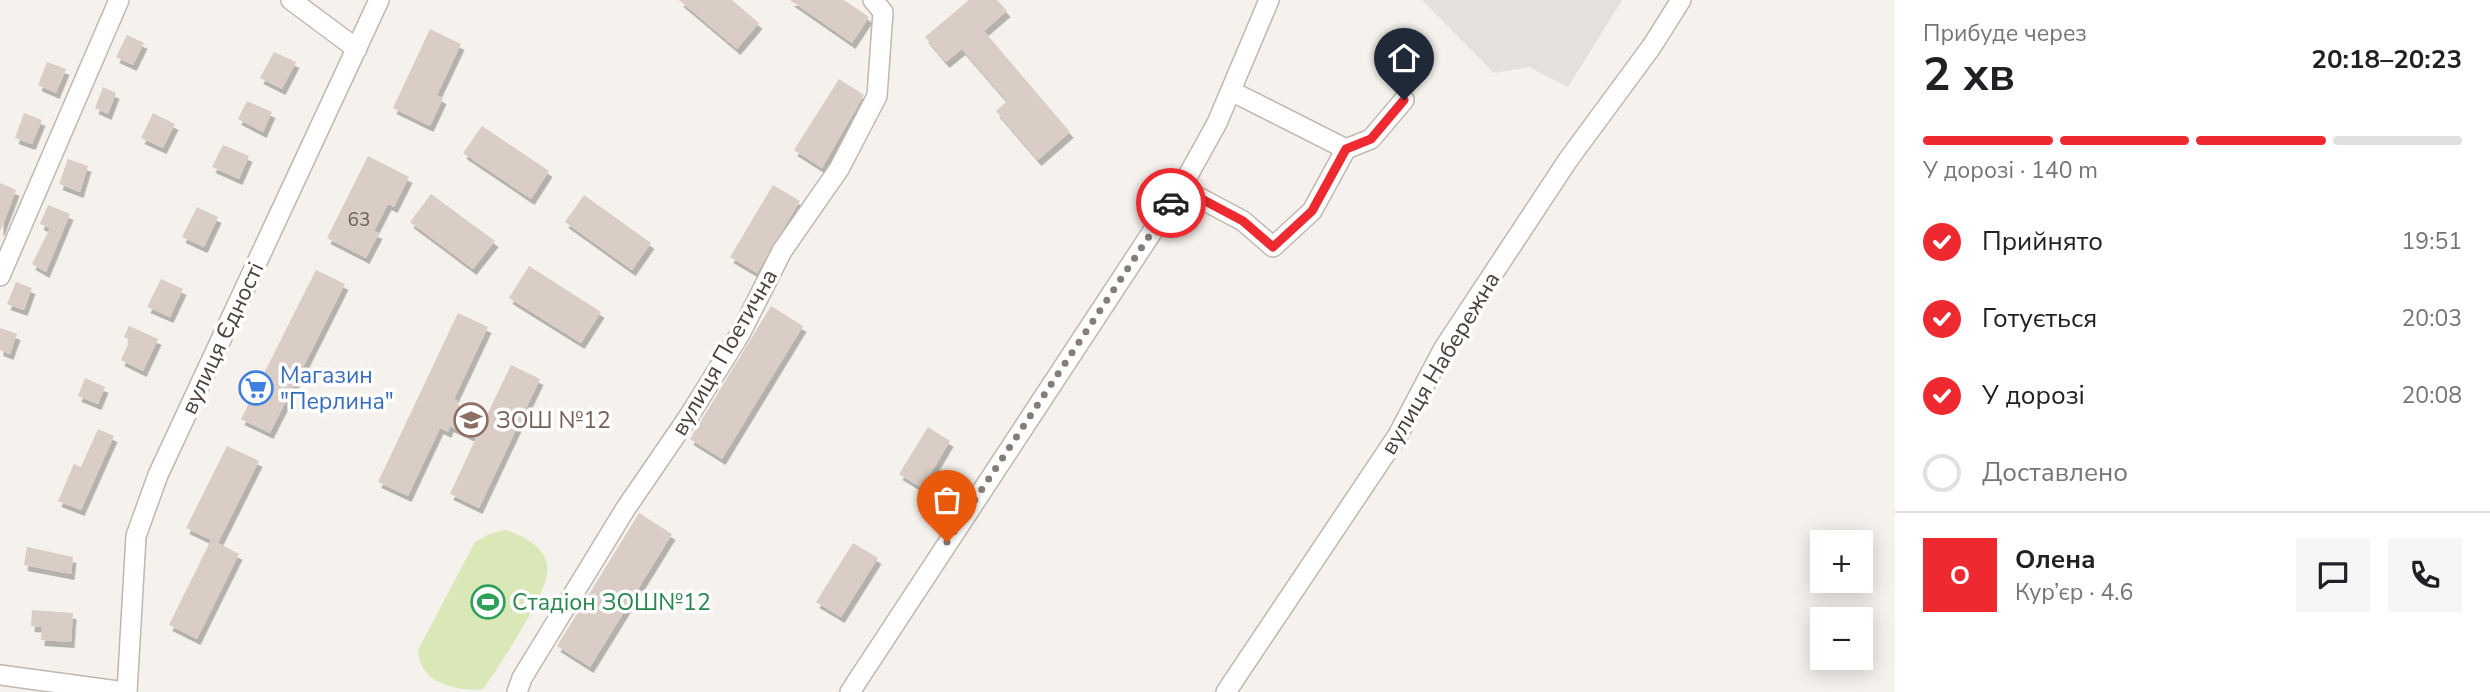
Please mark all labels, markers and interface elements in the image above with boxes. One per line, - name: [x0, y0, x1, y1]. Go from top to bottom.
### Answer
- text: Прибуде через: [1923, 18, 2087, 49]
- pin: [1374, 28, 1434, 100]
- icon: home: [1385, 39, 1423, 77]
- text: 20:18–20:23: [2311, 42, 2462, 77]
- text: 2 хв: [1923, 43, 2015, 106]
- text: У дорозі · 140 m: [1923, 155, 2098, 186]
- courier: [1136, 168, 1206, 238]
- icon: car: [1152, 184, 1190, 222]
- house number: 63: [348, 207, 370, 233]
- icon: check: [1923, 223, 1961, 261]
- text: Прийнято: [1982, 224, 2103, 259]
- text: 19:51: [2402, 226, 2462, 257]
- street label: вулиця Єдності: [174, 257, 271, 419]
- street label: вулиця Поетична: [664, 263, 785, 441]
- street label: вулиця Набережна: [1374, 266, 1507, 460]
- icon: check: [1923, 300, 1961, 338]
- text: Готується: [1982, 301, 2097, 336]
- text: 20:03: [2402, 303, 2462, 334]
- place label: Магазин "Перлина": [280, 360, 394, 417]
- supermarket icon: Магазин "Перлина": [237, 369, 275, 407]
- icon: check: [1923, 377, 1961, 415]
- text: У дорозі: [1982, 378, 2085, 413]
- text: 20:08: [2402, 380, 2462, 411]
- school or university icon: ЗОШ №12: [452, 401, 490, 439]
- place label: ЗОШ №12: [496, 405, 611, 436]
- text: Доставлено: [1982, 455, 2128, 490]
- pin: [917, 470, 977, 542]
- icon: bag: [928, 481, 966, 519]
- map controls: [1810, 530, 1873, 670]
- button: +: [1810, 530, 1873, 593]
- button: chat: [2296, 538, 2370, 612]
- button: phone: [2388, 538, 2462, 612]
- text: Олена: [2015, 542, 2096, 577]
- text: О: [1950, 558, 1970, 593]
- text: Кур’єр · 4.6: [2015, 577, 2133, 608]
- sports icon: Стадіон ЗОШ№12: [469, 583, 507, 621]
- place label: Стадіон ЗОШ№12: [512, 587, 711, 618]
- button: −: [1810, 607, 1873, 670]

